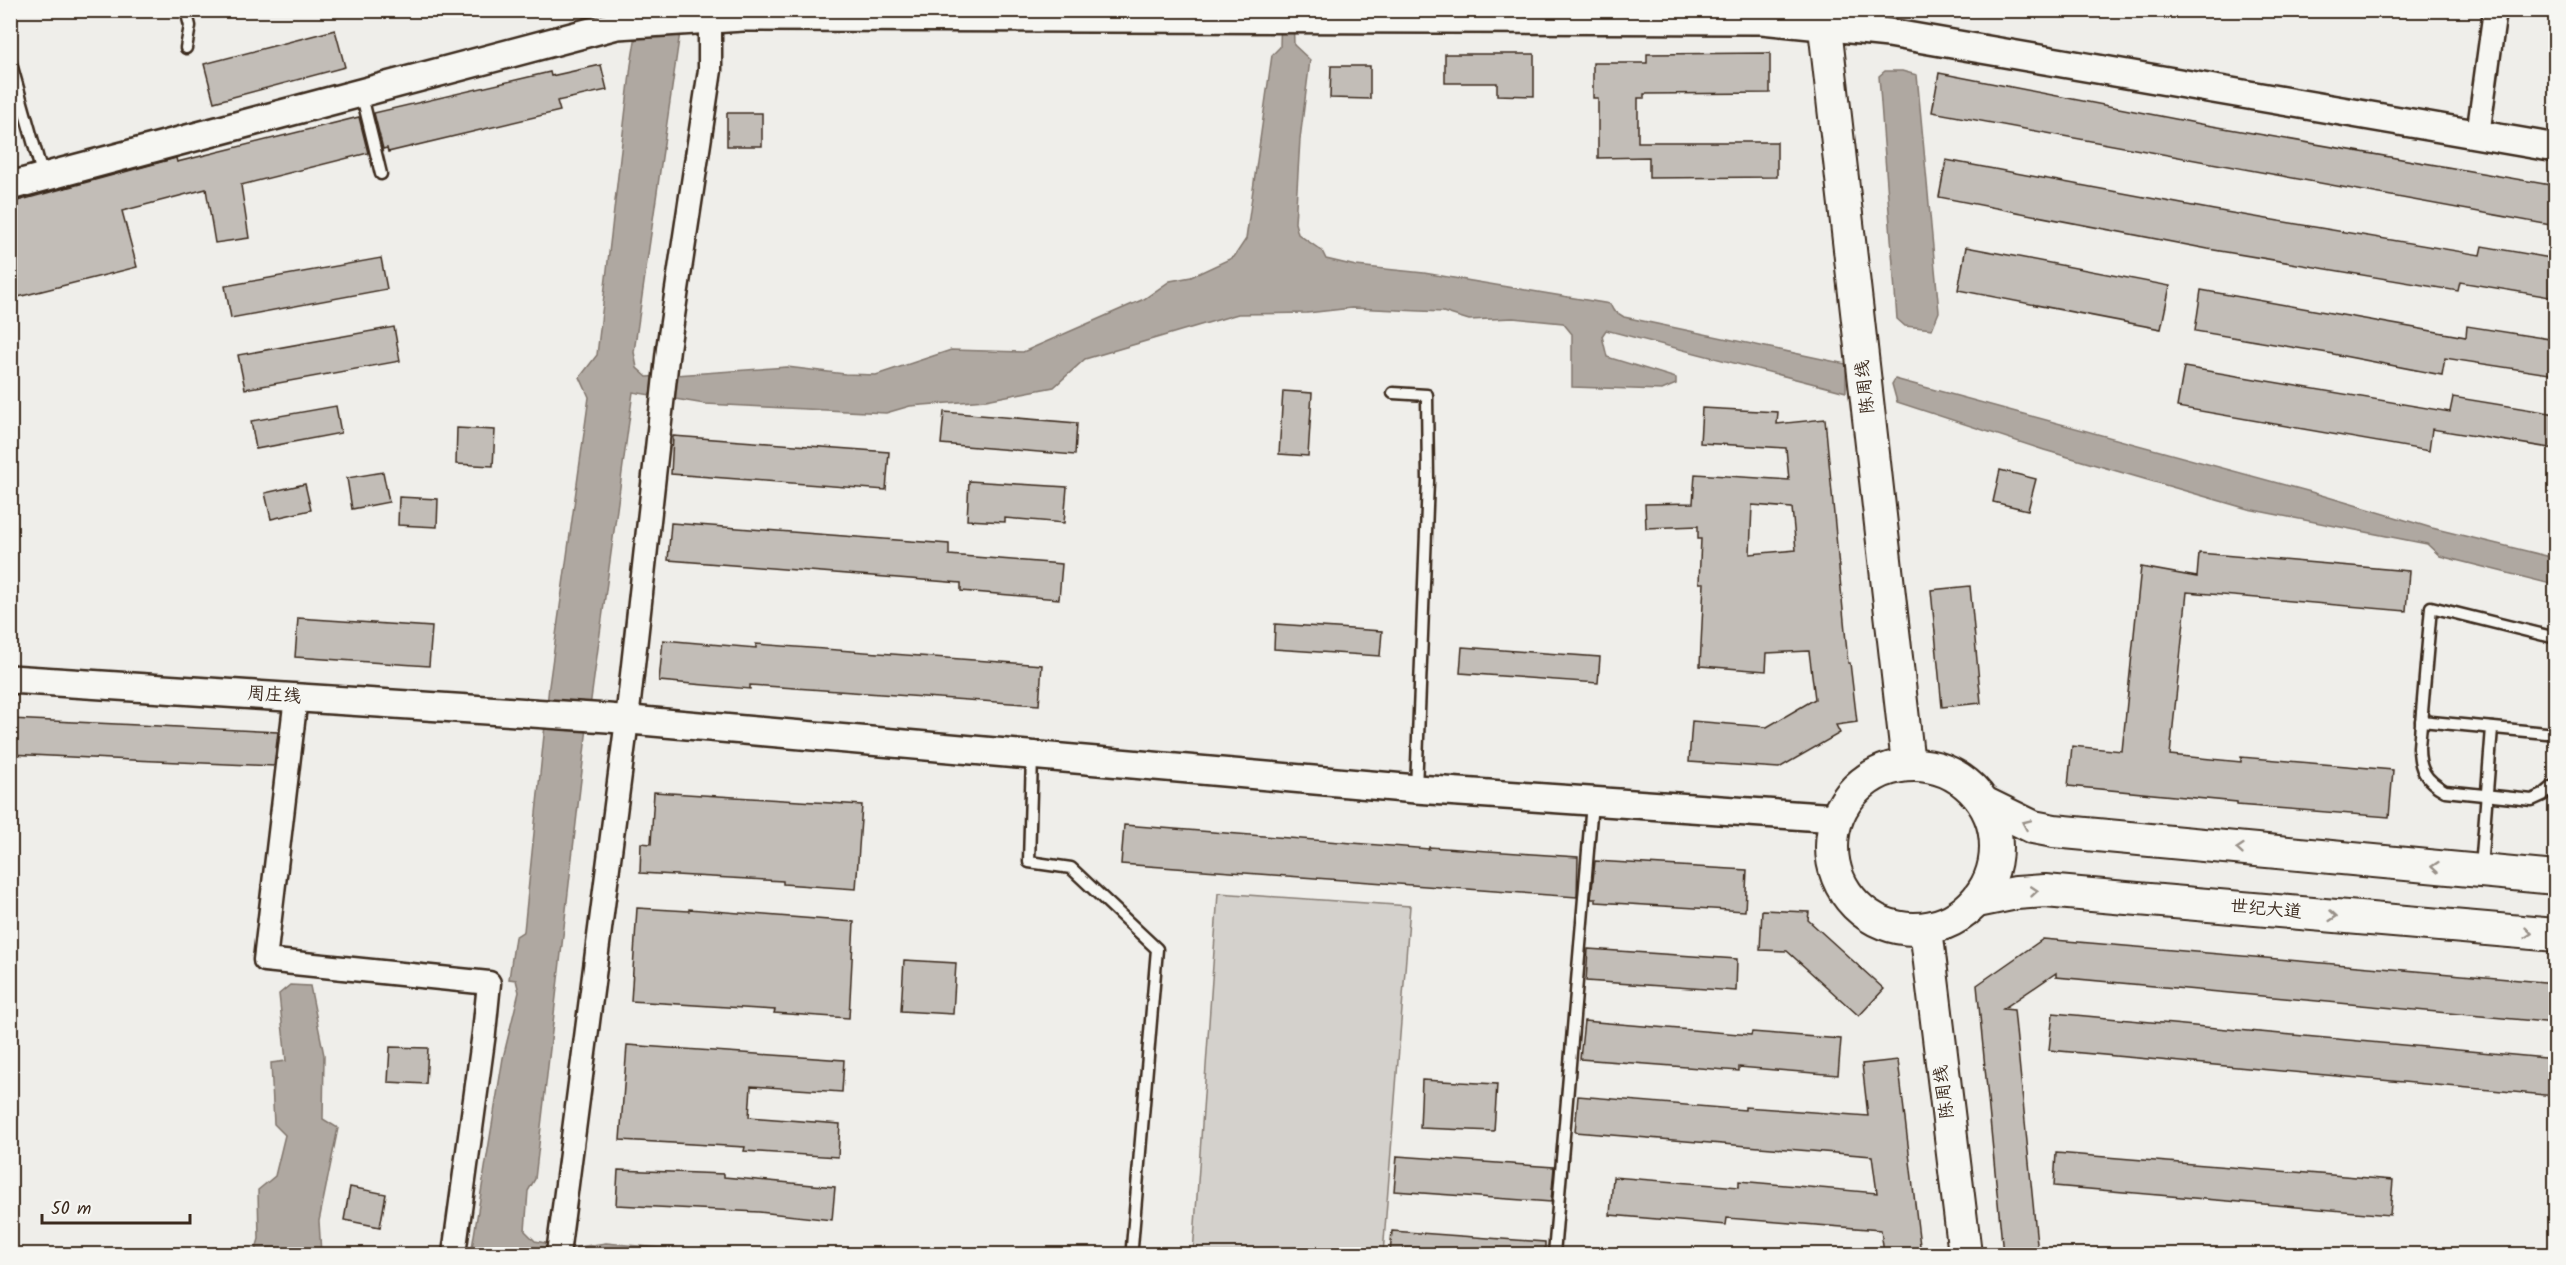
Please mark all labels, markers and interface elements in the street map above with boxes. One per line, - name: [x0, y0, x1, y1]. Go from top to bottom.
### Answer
- street label: 陈周线: [1849, 359, 1883, 415]
- street label: 周庄线: [246, 680, 302, 712]
- one-way arrow: [2022, 819, 2033, 831]
- one-way arrow: [2236, 843, 2245, 856]
- one-way arrow: [2430, 861, 2439, 874]
- one-way arrow: [2030, 885, 2039, 898]
- street label: 世纪大道: [2229, 892, 2303, 928]
- one-way arrow: [2329, 909, 2338, 922]
- one-way arrow: [2523, 926, 2532, 939]
- street label: 陈周线: [1927, 1063, 1963, 1121]
- scale bar: [42, 1187, 190, 1225]
- text: 50 m: [51, 1195, 91, 1224]

